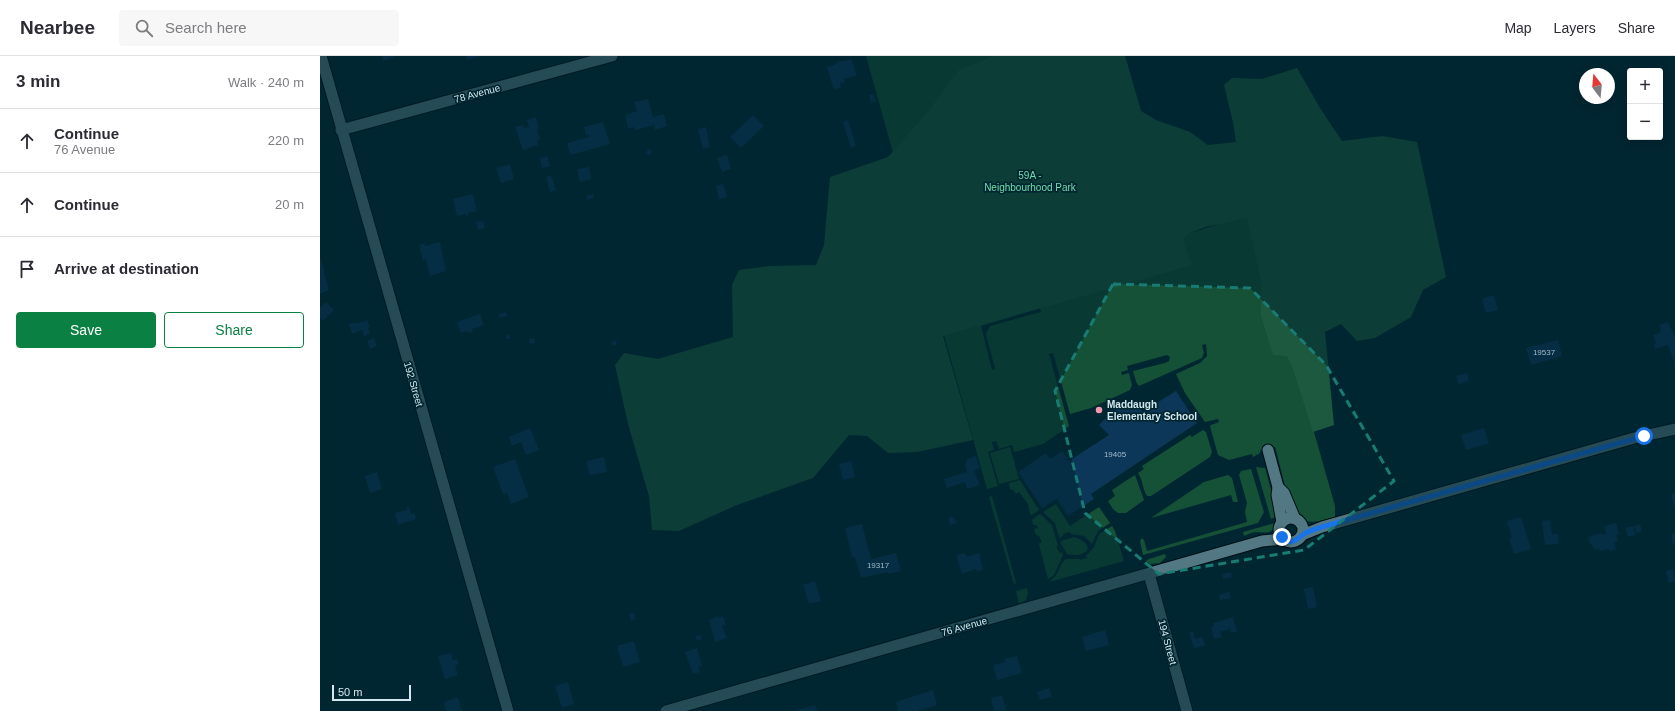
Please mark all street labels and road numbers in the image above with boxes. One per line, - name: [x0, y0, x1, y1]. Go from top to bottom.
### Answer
- street label: 78 Avenue: [453, 82, 502, 105]
- street label: 192 Street: [402, 360, 425, 408]
- street label: 76 Avenue: [940, 615, 989, 638]
- street label: 194 Street: [1156, 618, 1179, 666]

